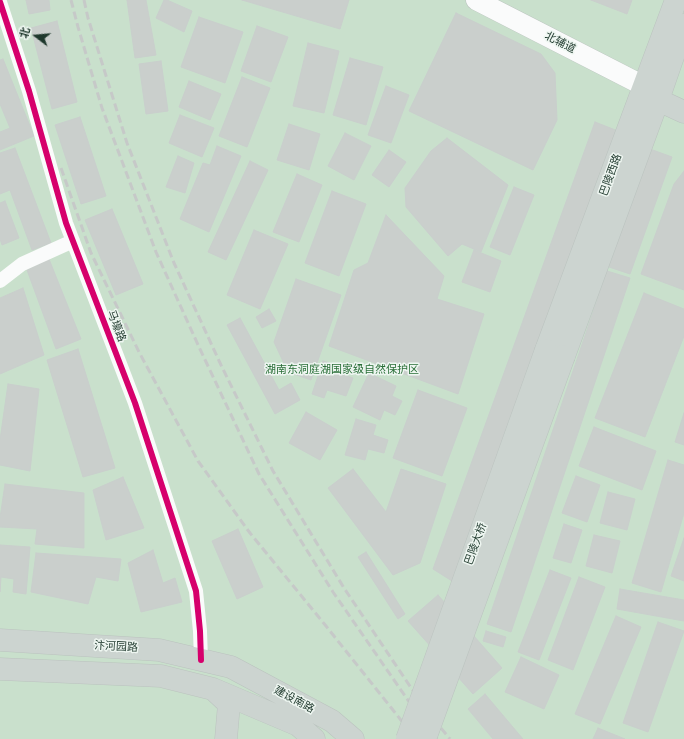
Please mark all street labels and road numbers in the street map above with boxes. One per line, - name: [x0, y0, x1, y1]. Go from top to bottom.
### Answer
- street label: 北辅道: [542, 30, 578, 56]
- street label: 巴陵西路: [597, 152, 625, 198]
- street label: 马壕路: [104, 308, 128, 344]
- street label: 巴陵大桥: [462, 521, 490, 567]
- street label: 汴河园路: [94, 639, 138, 655]
- street label: 建设南路: [271, 684, 317, 716]

